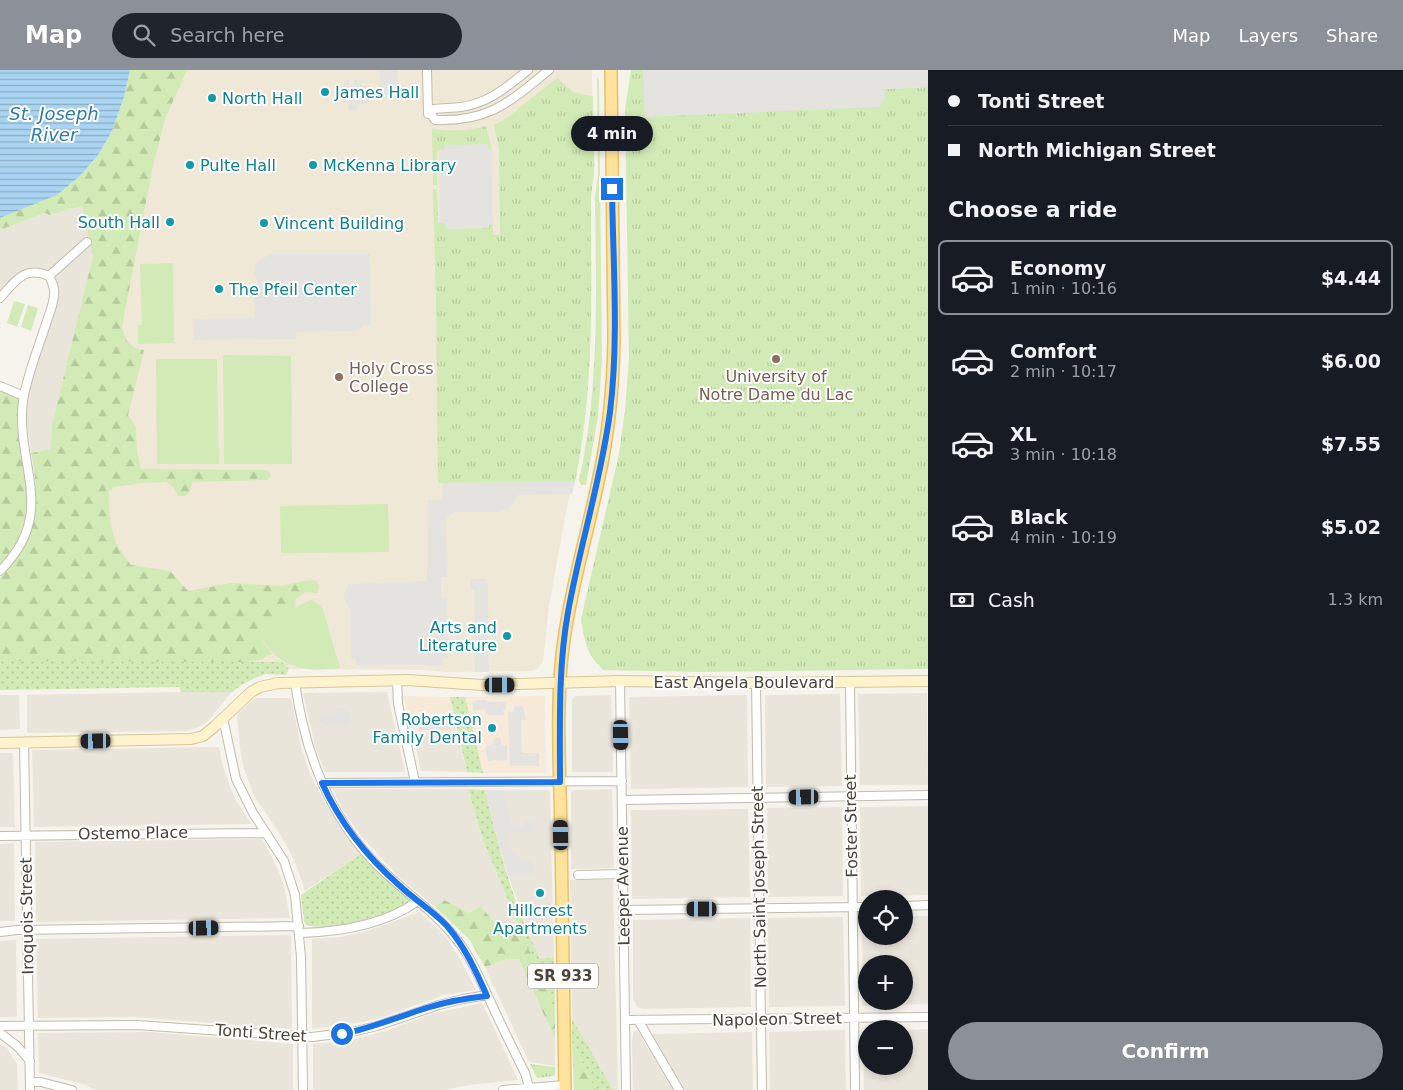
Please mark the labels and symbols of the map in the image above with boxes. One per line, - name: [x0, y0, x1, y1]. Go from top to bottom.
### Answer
- place label: James Hall: [334, 83, 419, 102]
- marker: James Hall: [319, 86, 331, 98]
- place label: North Hall: [222, 89, 303, 108]
- marker: North Hall: [206, 92, 218, 104]
- water label: St. Joseph River: [9, 103, 99, 145]
- callout: 4 min: [571, 116, 653, 152]
- place label: Pulte Hall: [200, 156, 276, 175]
- place label: McKenna Library: [323, 156, 456, 175]
- marker: Pulte Hall: [184, 159, 196, 171]
- marker: McKenna Library: [307, 159, 319, 171]
- route end: [601, 178, 623, 200]
- place label: South Hall: [78, 213, 160, 232]
- place label: Vincent Building: [274, 214, 404, 233]
- marker: South Hall: [164, 216, 176, 228]
- marker: Vincent Building: [258, 217, 270, 229]
- place label: The Pfeil Center: [228, 280, 357, 299]
- marker: The Pfeil Center: [213, 283, 225, 295]
- marker: University of Notre Dame du Lac: [770, 353, 782, 365]
- place label: Holy Cross College: [349, 359, 434, 396]
- place label: University of Notre Dame du Lac: [699, 367, 853, 404]
- marker: Holy Cross College: [333, 371, 345, 383]
- place label: Arts and Literature: [419, 618, 497, 655]
- marker: Arts and Literature: [501, 630, 513, 642]
- street label: East Angela Boulevard: [654, 673, 834, 692]
- car: [485, 678, 515, 693]
- place label: Robertson Family Dental: [373, 710, 482, 747]
- car: [613, 720, 628, 750]
- marker: Robertson Family Dental: [486, 722, 498, 734]
- car: [80, 733, 111, 749]
- street label: Foster Street: [841, 774, 861, 878]
- street label: North Saint Joseph Street: [748, 786, 770, 988]
- car: [788, 789, 819, 805]
- car: [553, 820, 568, 850]
- street label: Ostemo Place: [78, 823, 188, 843]
- street label: Leeper Avenue: [612, 826, 634, 946]
- street label: Iroquois Street: [16, 857, 38, 975]
- marker: Hillcrest Apartments: [534, 887, 546, 899]
- place label: Hillcrest Apartments: [493, 901, 587, 938]
- car: [687, 902, 717, 917]
- car: [188, 920, 219, 936]
- road number: SR 933: [528, 964, 598, 988]
- street label: Napoleon Street: [712, 1008, 842, 1030]
- street label: Tonti Street: [214, 1020, 307, 1046]
- route start: [331, 1023, 353, 1045]

